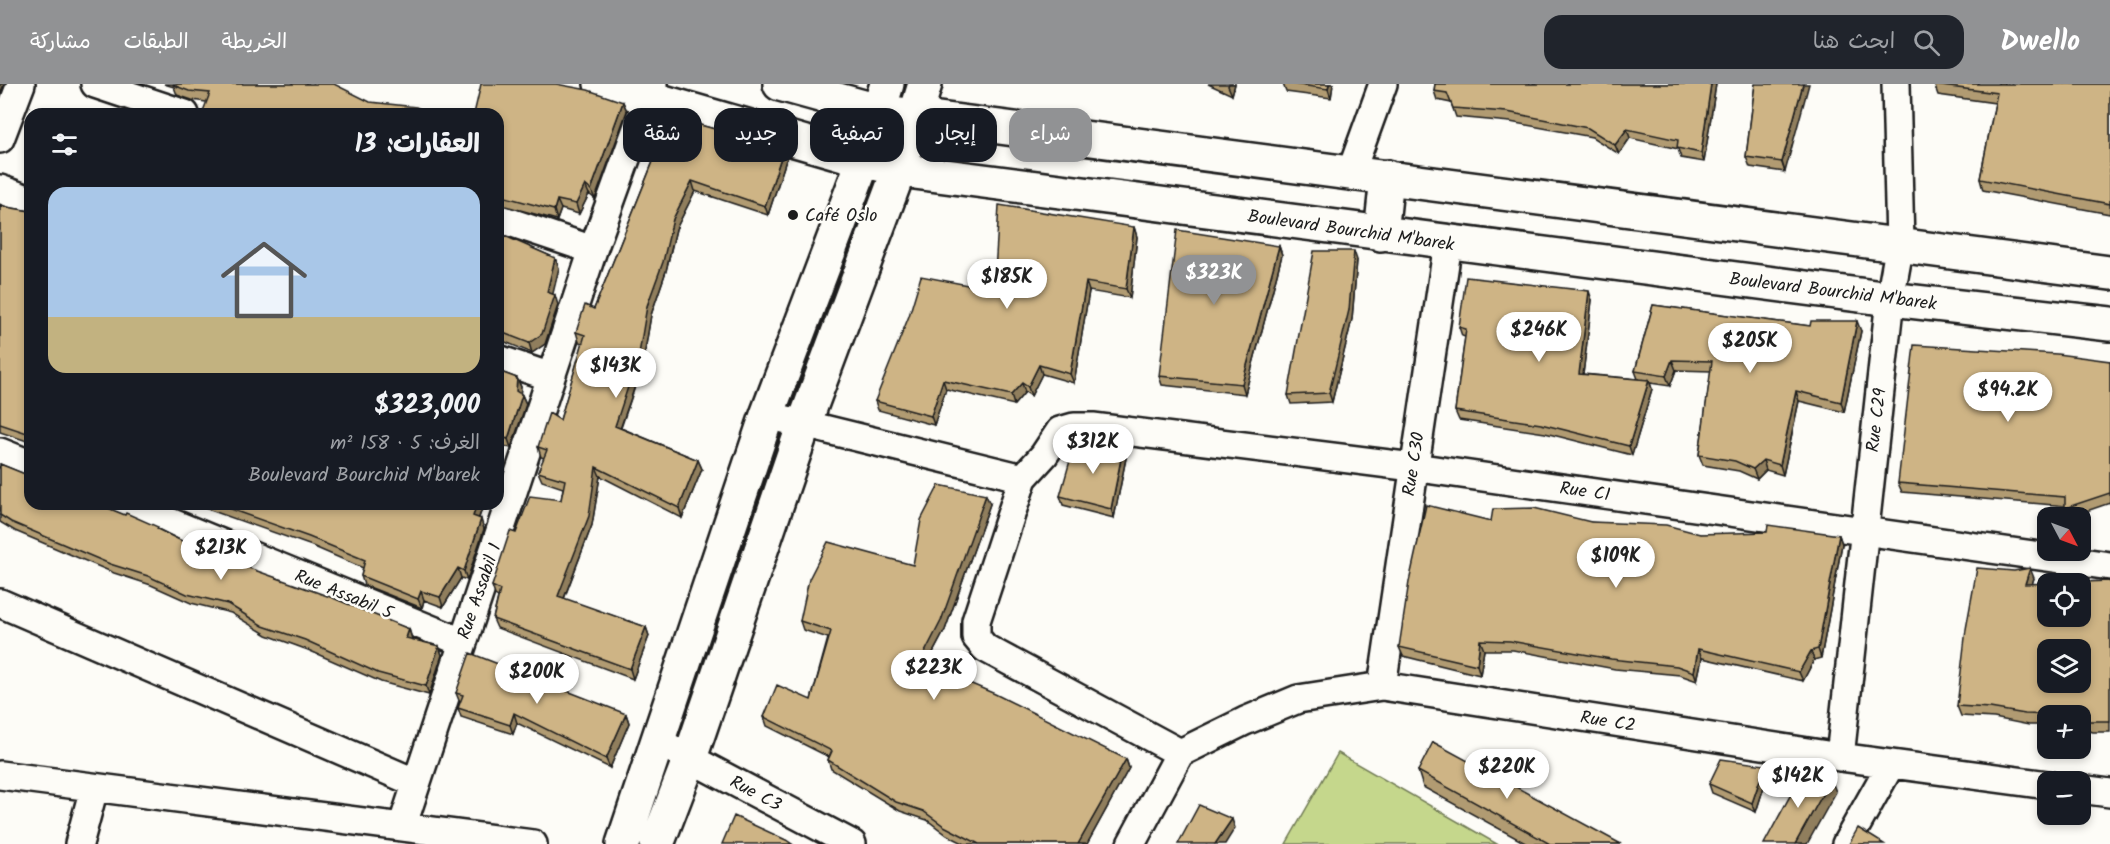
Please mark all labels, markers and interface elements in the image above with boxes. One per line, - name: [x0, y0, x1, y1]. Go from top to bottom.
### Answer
- search box: [1544, 15, 1964, 69]
- text: Dwello: [2000, 20, 2080, 65]
- text: ابحث هنا: [1813, 25, 1895, 60]
- text: مشاركة: [30, 26, 91, 59]
- text: الطبقات: [124, 26, 189, 59]
- text: الخريطة: [222, 26, 287, 59]
- icon: search: [1910, 26, 1943, 59]
- chip: شقة: [623, 108, 702, 162]
- chip: جديد: [714, 108, 798, 162]
- chip: تصفية: [810, 108, 904, 162]
- chip: إيجار: [916, 108, 997, 162]
- chip: شراء: [1009, 108, 1092, 162]
- text: العقارات: 13: [354, 124, 480, 166]
- icon: filters: [48, 128, 81, 161]
- place label: Café Oslo: [805, 202, 877, 231]
- street label: Boulevard Bourchid M'barek: [1245, 203, 1457, 260]
- marker: Café Oslo: [786, 208, 800, 222]
- icon: home: [210, 226, 318, 334]
- pin: $323K: [1172, 255, 1256, 306]
- text: $323K: [1185, 258, 1243, 290]
- pin: $185K: [965, 259, 1049, 310]
- text: $185K: [981, 262, 1033, 294]
- street label: Boulevard Bourchid M'barek: [1728, 265, 1939, 320]
- pin: $246K: [1497, 312, 1581, 363]
- text: $246K: [1510, 315, 1568, 347]
- pin: $205K: [1708, 323, 1792, 374]
- text: $205K: [1722, 326, 1778, 358]
- pin: $143K: [574, 348, 658, 399]
- text: $143K: [590, 351, 642, 383]
- pin: $94.2K: [1959, 372, 2057, 423]
- text: $94.2K: [1977, 375, 2039, 407]
- text: $323,000: [374, 385, 480, 427]
- street label: Rue C29: [1859, 386, 1896, 454]
- pin: $312K: [1051, 424, 1135, 475]
- text: $312K: [1067, 427, 1119, 459]
- text: الغرف: 5 · 158 m²: [330, 428, 480, 460]
- street label: Rue C30: [1395, 430, 1434, 498]
- text: Boulevard Bourchid M'barek: [248, 460, 480, 492]
- street label: Rue C1: [1558, 475, 1612, 510]
- north arrow: [2037, 507, 2091, 561]
- map controls: [2037, 507, 2091, 825]
- pin: $213K: [179, 530, 263, 581]
- text: $213K: [195, 533, 247, 565]
- pin: $109K: [1574, 538, 1658, 589]
- street label: Rue Assabil 1: [450, 539, 510, 644]
- text: $109K: [1591, 541, 1641, 573]
- street label: Rue Assabil 5: [290, 562, 398, 629]
- button: locate: [2037, 573, 2091, 627]
- button: layers: [2037, 639, 2091, 693]
- pin: $223K: [892, 650, 976, 701]
- text: $223K: [905, 653, 963, 685]
- pin: $200K: [495, 654, 579, 705]
- text: $200K: [509, 657, 565, 689]
- street label: Rue C2: [1578, 704, 1638, 741]
- button: +: [2037, 705, 2091, 759]
- pin: $220K: [1465, 749, 1549, 800]
- text: $220K: [1478, 752, 1536, 784]
- pin: $142K: [1756, 758, 1840, 809]
- text: $142K: [1772, 761, 1824, 793]
- street label: Rue C3: [724, 768, 787, 820]
- button: −: [2037, 771, 2091, 825]

